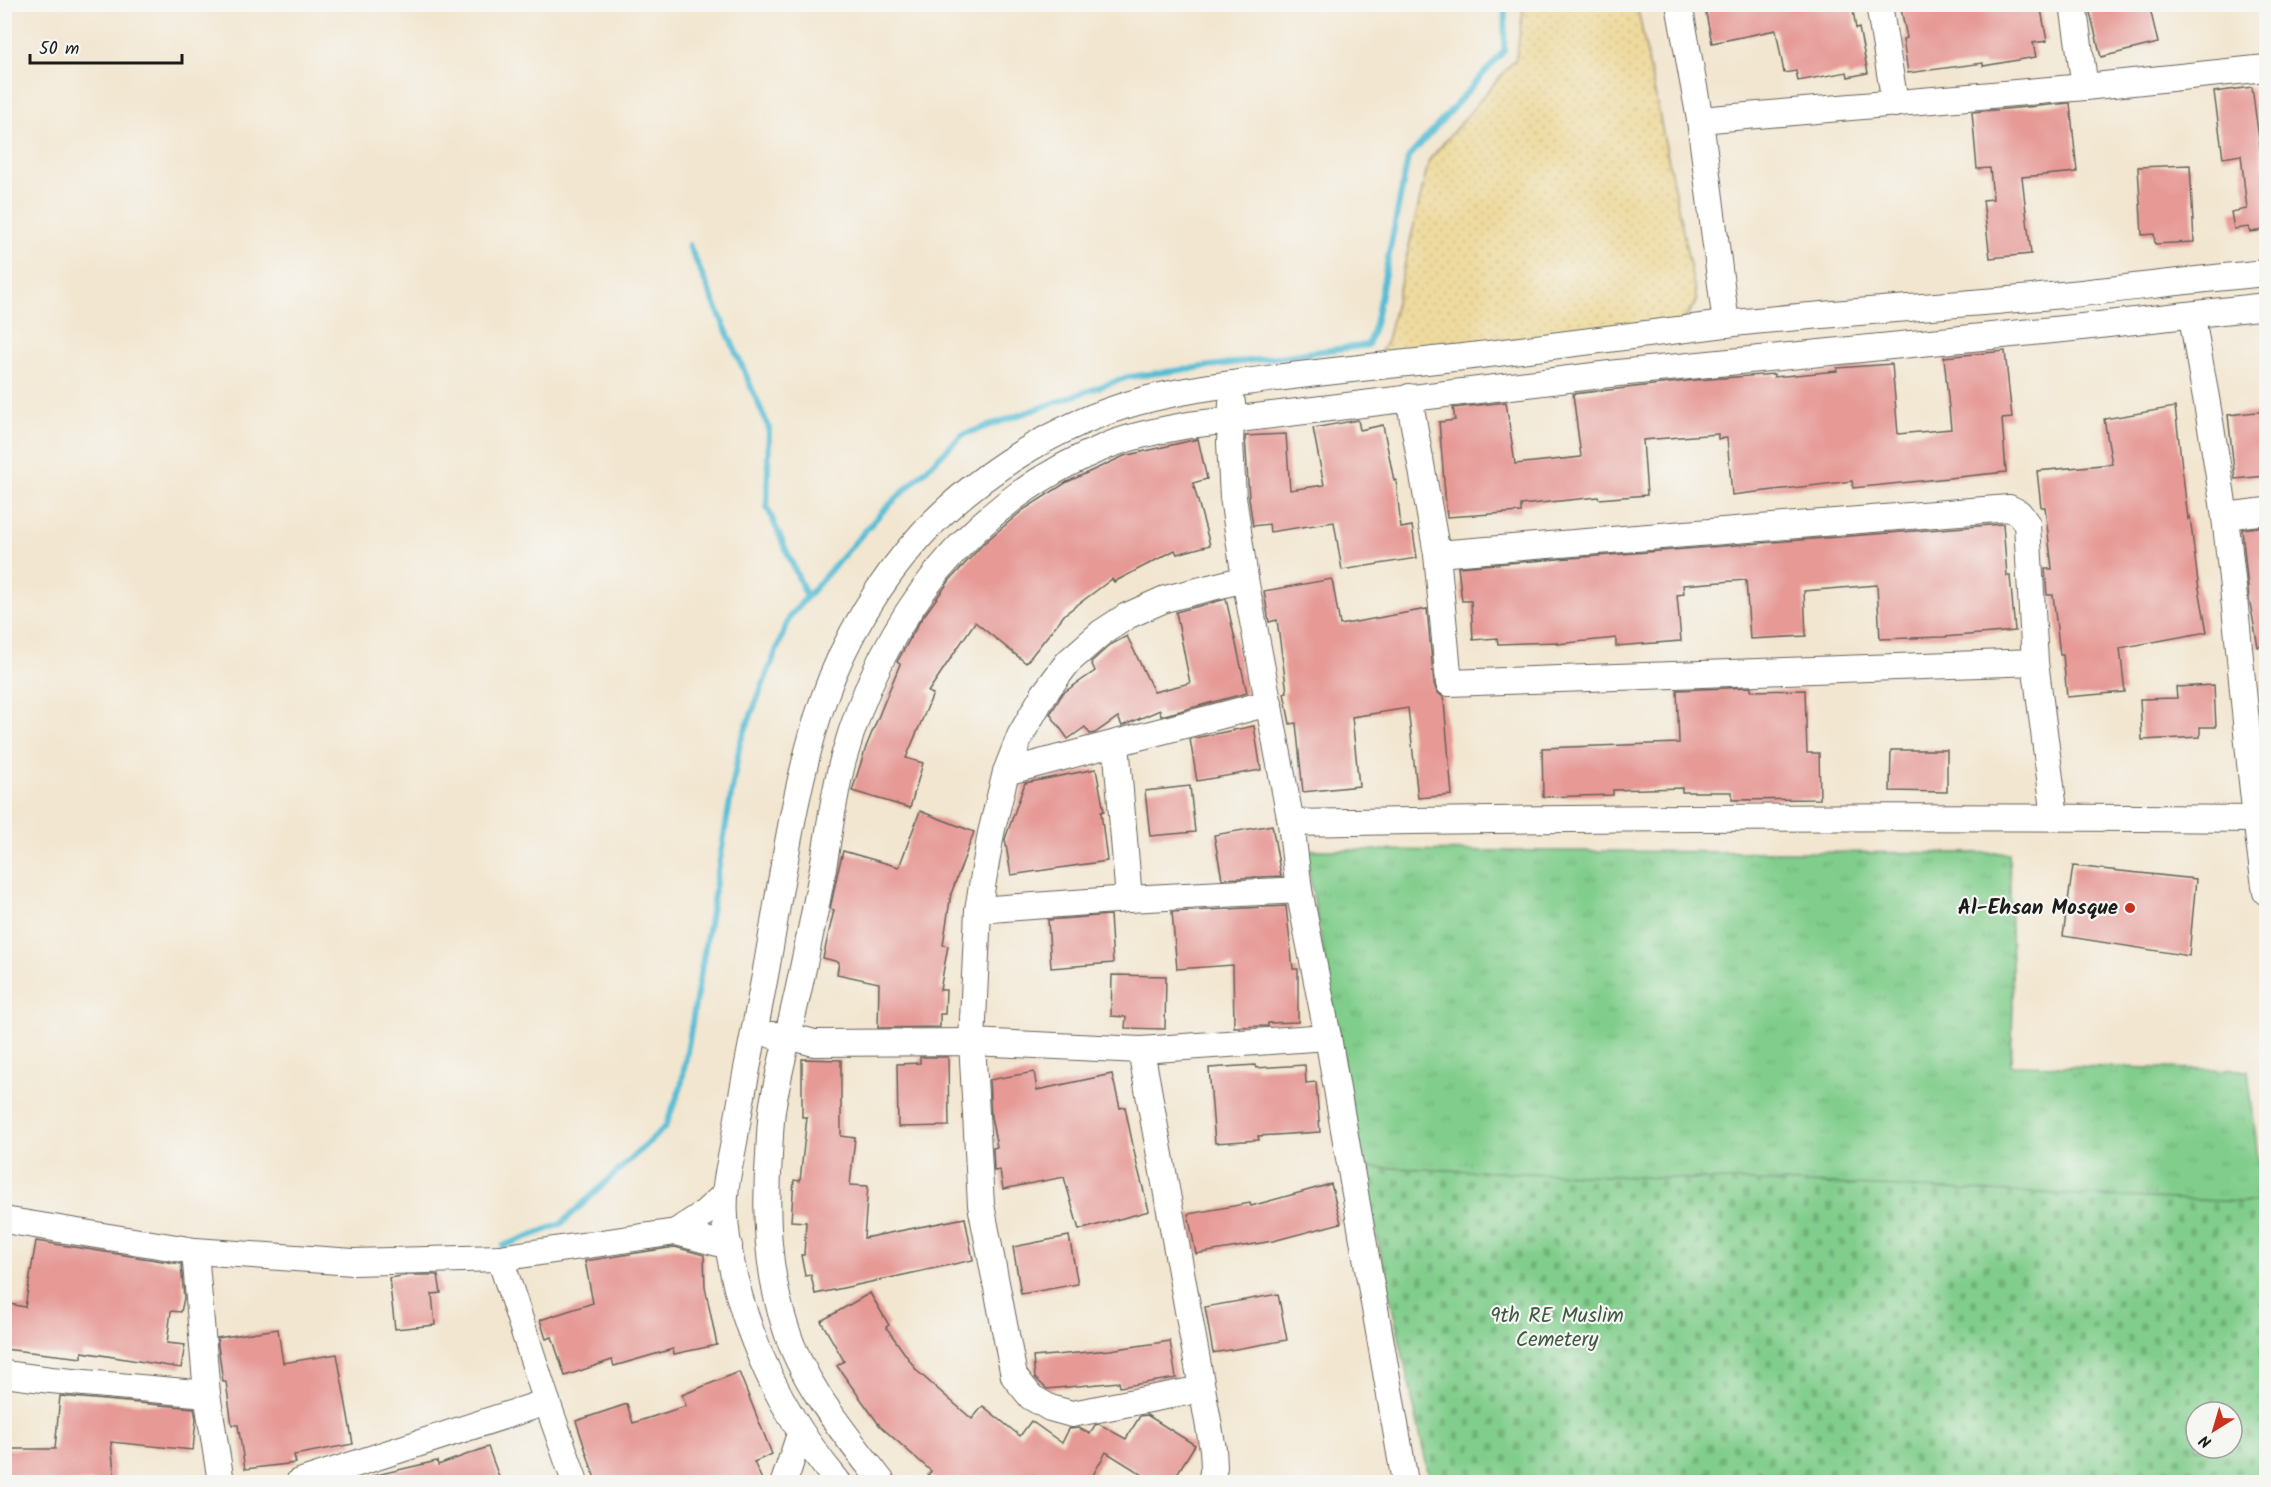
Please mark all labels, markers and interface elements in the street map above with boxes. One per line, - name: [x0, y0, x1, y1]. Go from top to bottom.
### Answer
- scale bar: [30, 27, 182, 65]
- text: 50 m: [39, 35, 79, 64]
- place label: Al-Ehsan Mosque: [1958, 892, 2118, 925]
- marker: Al-Ehsan Mosque: [2123, 901, 2137, 915]
- park label: 9th RE Muslim Cemetery: [1490, 1300, 1624, 1357]
- north arrow: [2184, 1400, 2244, 1460]
- text: N: [2194, 1428, 2217, 1454]

